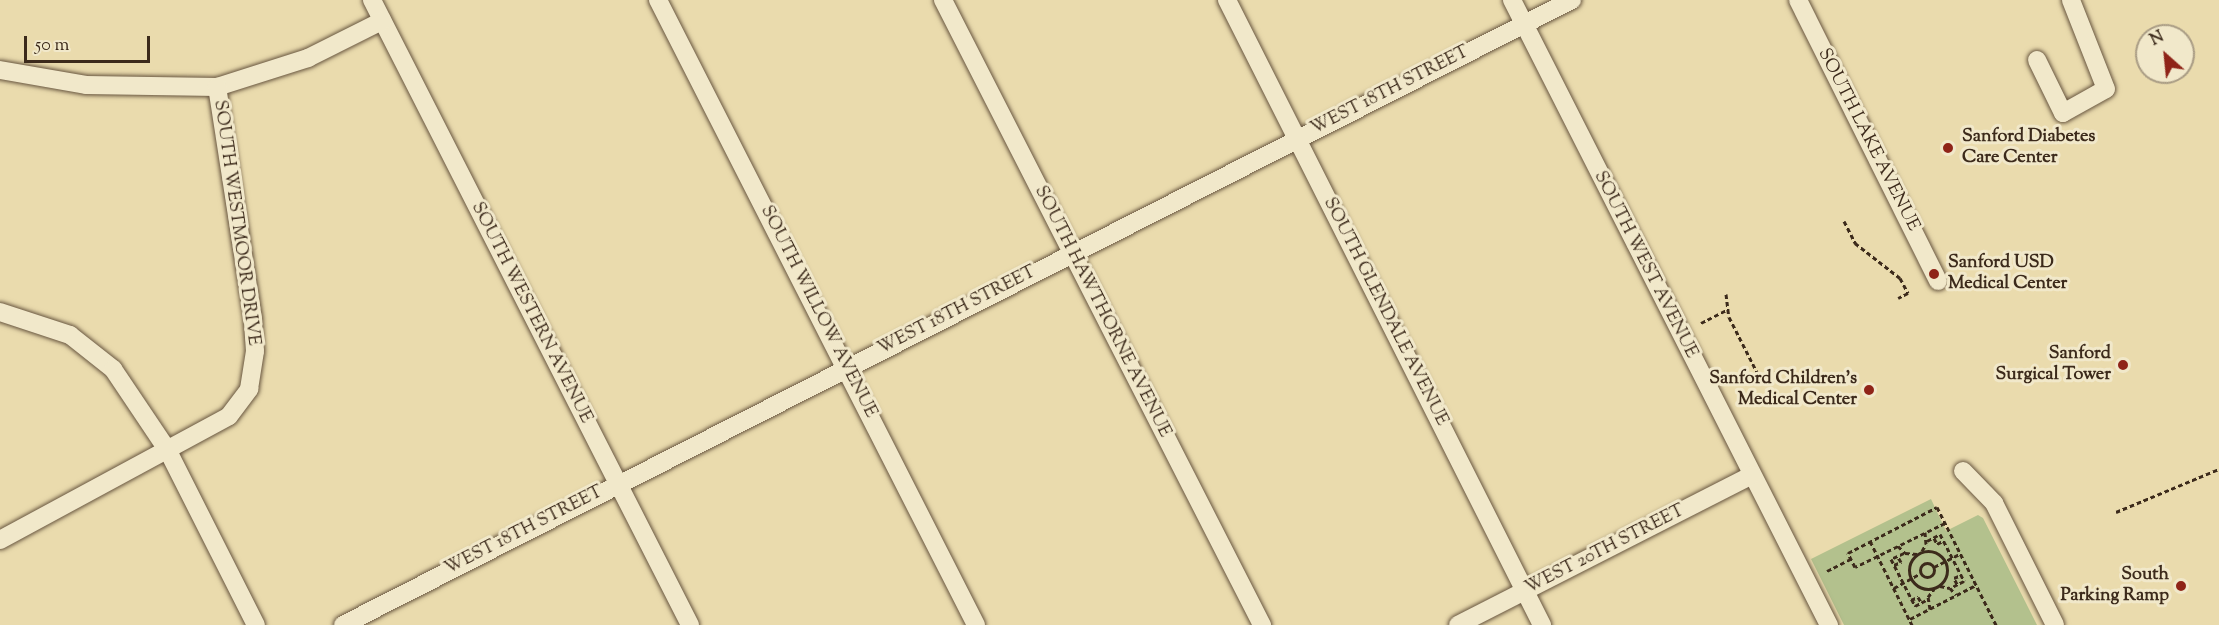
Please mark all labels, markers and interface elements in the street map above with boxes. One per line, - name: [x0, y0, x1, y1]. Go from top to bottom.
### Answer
- scale bar: [27, 24, 153, 62]
- north arrow: [2135, 24, 2195, 84]
- text: N: [2147, 26, 2168, 52]
- text: 50 m: [35, 33, 69, 59]
- street label: WEST 18TH STREET: [1307, 42, 1473, 140]
- street label: SOUTH LAKE AVENUE: [1813, 45, 1923, 235]
- street label: SOUTH WESTMOOR DRIVE: [208, 99, 264, 347]
- place label: Sanford Diabetes Care Center: [1962, 127, 2095, 170]
- marker: Sanford Diabetes Care Center: [1939, 139, 1957, 157]
- street label: SOUTH WEST AVENUE: [1588, 168, 1702, 362]
- street label: SOUTH HAWTHORNE AVENUE: [1029, 183, 1175, 441]
- street label: SOUTH GLENDALE AVENUE: [1318, 194, 1452, 430]
- street label: SOUTH WESTERN AVENUE: [466, 199, 596, 427]
- street label: SOUTH WILLOW AVENUE: [755, 202, 881, 422]
- place label: Sanford USD Medical Center: [1948, 253, 2067, 296]
- street label: WEST 18TH STREET: [874, 262, 1040, 360]
- marker: Sanford USD Medical Center: [1925, 265, 1943, 283]
- place label: Sanford Surgical Tower: [1996, 344, 2111, 386]
- marker: Sanford Surgical Tower: [2116, 358, 2130, 372]
- place label: Sanford Children's Medical Center: [1709, 369, 1857, 412]
- marker: Sanford Children's Medical Center: [1862, 383, 1876, 397]
- street label: WEST 18TH STREET: [441, 482, 607, 580]
- street label: WEST 20TH STREET: [1522, 500, 1688, 600]
- place label: South Parking Ramp: [2060, 565, 2169, 608]
- marker: South Parking Ramp: [2174, 579, 2188, 593]

